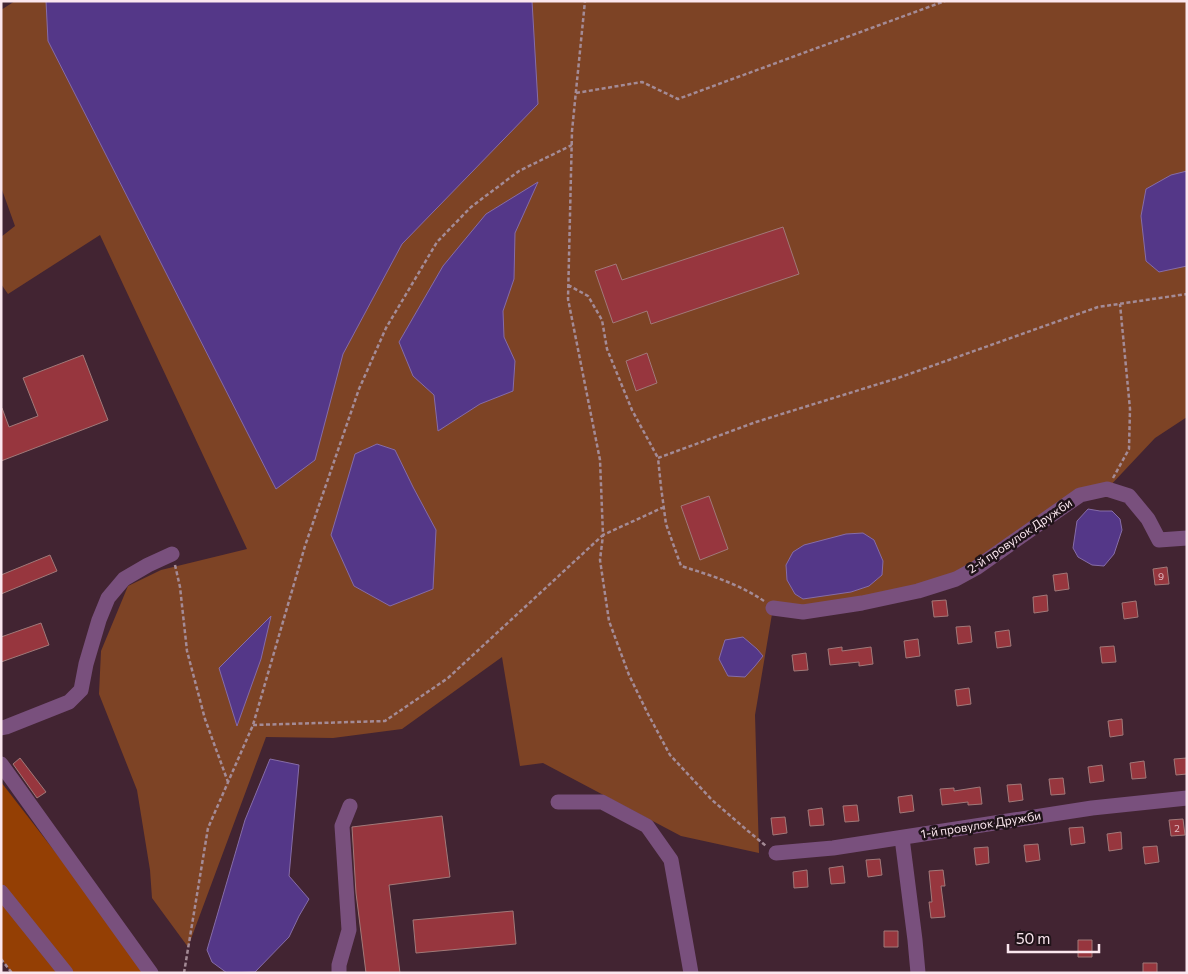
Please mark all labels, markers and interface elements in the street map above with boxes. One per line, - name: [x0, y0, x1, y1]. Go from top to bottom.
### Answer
- street label: 2-й провулок Дружби: [965, 495, 1074, 575]
- house number: 9: [1158, 570, 1164, 582]
- street label: 1-й провулок Дружби: [920, 808, 1042, 840]
- house number: 2: [1174, 822, 1180, 834]
- scale bar: [1008, 922, 1099, 954]
- text: 50 m: [1016, 929, 1050, 947]

